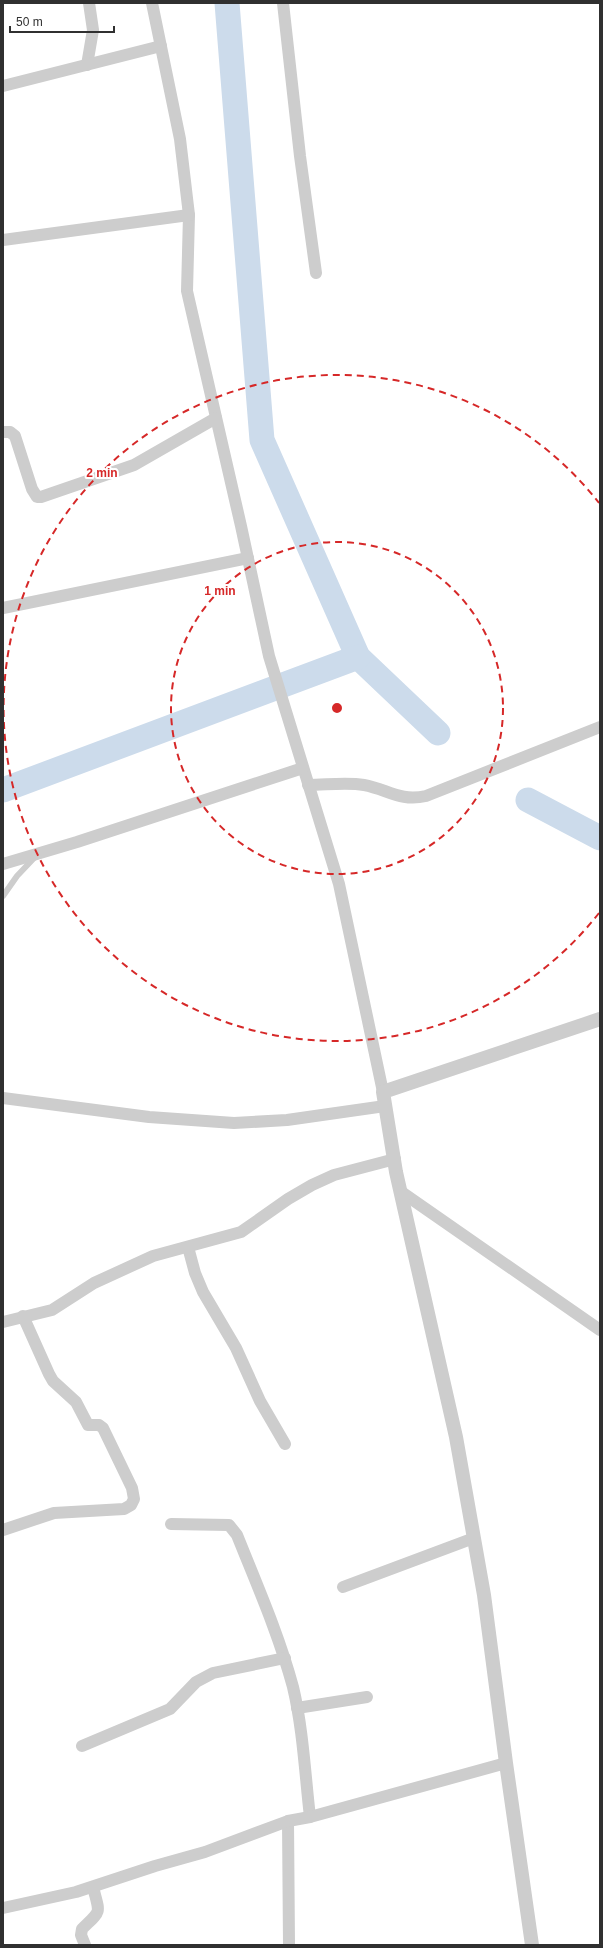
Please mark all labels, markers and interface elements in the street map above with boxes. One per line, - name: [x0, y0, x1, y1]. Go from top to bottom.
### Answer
- scale bar: [10, 8, 114, 34]
- text: 50 m: [16, 15, 43, 29]
- text: 2 min: [86, 466, 118, 480]
- text: 1 min: [204, 584, 236, 598]
- centre of rings: [330, 701, 344, 715]

